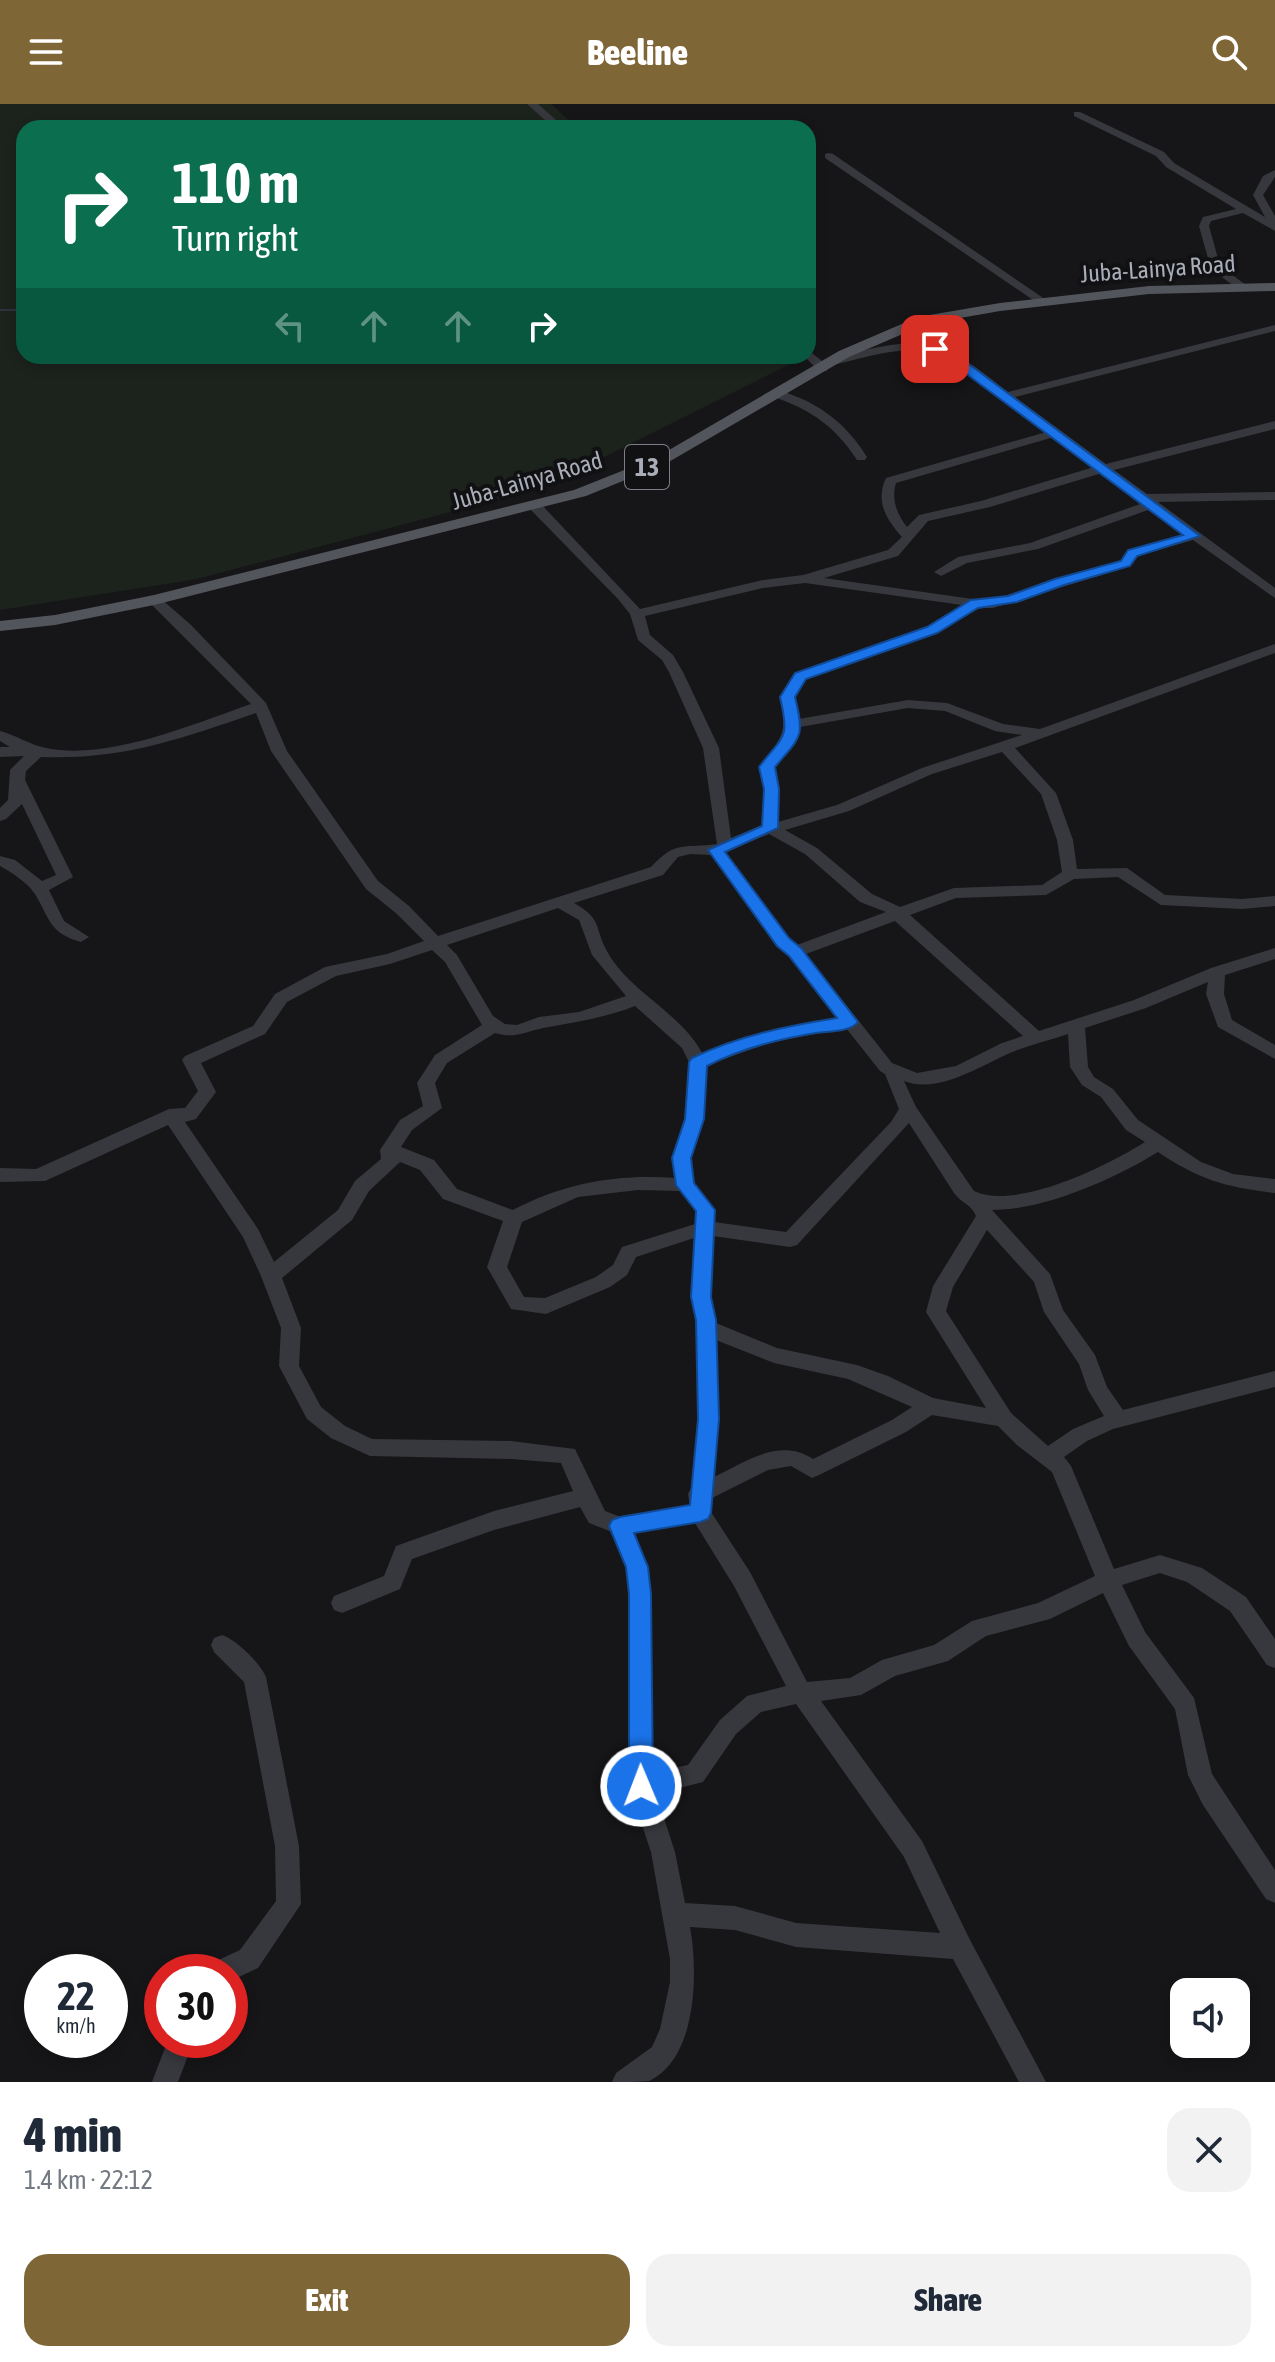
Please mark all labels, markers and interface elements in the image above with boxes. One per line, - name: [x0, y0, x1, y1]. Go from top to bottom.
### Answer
- icon: menu: [24, 30, 68, 74]
- icon: search: [1207, 30, 1251, 74]
- text: Beeline: [587, 31, 688, 73]
- text: 110 m: [172, 151, 299, 215]
- icon: right: [40, 152, 144, 256]
- text: Turn right: [172, 217, 299, 259]
- street label: Juba-Lainya Road: [1080, 250, 1236, 287]
- icon: left: [268, 304, 312, 348]
- icon: ahead: [352, 304, 396, 348]
- icon: ahead: [436, 304, 480, 348]
- icon: right: [520, 304, 564, 348]
- pin: [901, 315, 969, 383]
- icon: arrive: [913, 327, 957, 371]
- road number: 13: [625, 445, 669, 489]
- street label: Juba-Lainya Road: [448, 446, 605, 515]
- position arrow: [599, 1744, 683, 1828]
- speed limit sign: 30: [144, 1954, 248, 2058]
- text: 22: [57, 1973, 95, 2018]
- map controls: [1170, 1978, 1250, 2058]
- button: sound: [1170, 1978, 1250, 2058]
- text: km/h: [56, 2014, 96, 2037]
- text: 4 min: [24, 2107, 122, 2162]
- button: close: [1167, 2108, 1251, 2192]
- text: 1.4 km · 22:12: [24, 2165, 153, 2195]
- button: Exit: [24, 2254, 630, 2346]
- button: Share: [646, 2254, 1251, 2346]

